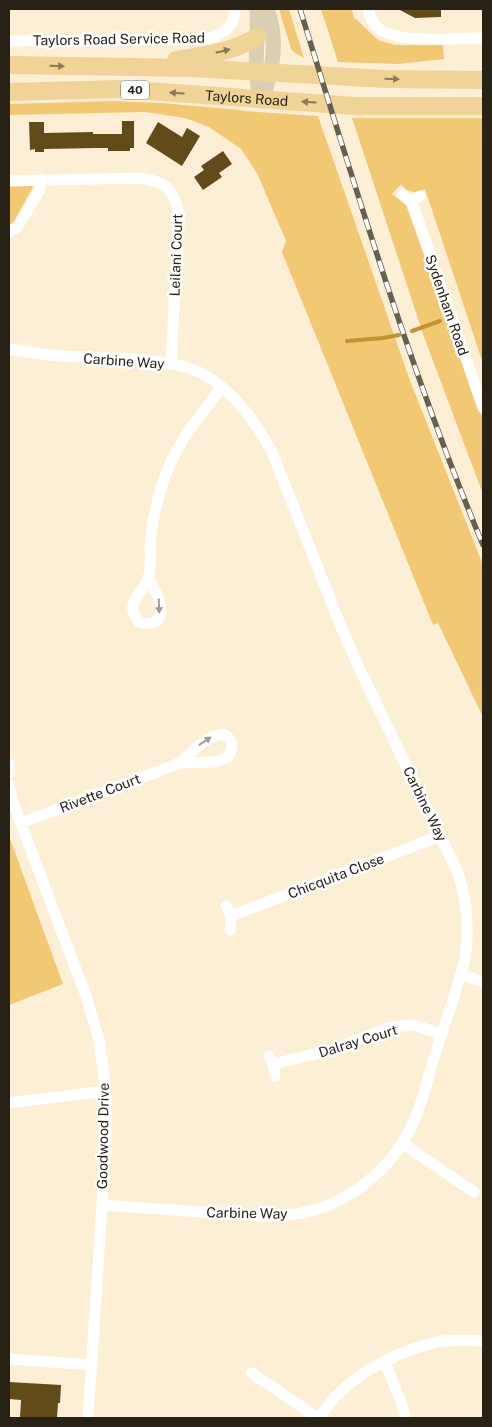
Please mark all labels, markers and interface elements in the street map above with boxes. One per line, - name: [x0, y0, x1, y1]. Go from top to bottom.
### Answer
- street label: Taylors Road Service Road: [33, 29, 205, 49]
- one-way arrow: [216, 47, 231, 55]
- one-way arrow: [50, 62, 66, 70]
- one-way arrow: [384, 76, 400, 84]
- road number: 40: [121, 80, 149, 100]
- street label: Taylors Road: [204, 87, 289, 109]
- one-way arrow: [169, 89, 185, 97]
- one-way arrow: [300, 98, 316, 106]
- street label: Leilani Court: [167, 213, 185, 297]
- street label: Sydenham Road: [422, 252, 472, 358]
- street label: Carbine Way: [83, 350, 166, 372]
- one-way arrow: [155, 599, 163, 615]
- one-way arrow: [199, 736, 212, 746]
- street label: Carbine Way: [400, 764, 450, 845]
- street label: Rivette Court: [57, 770, 143, 816]
- street label: Chicquita Close: [286, 850, 386, 902]
- street label: Dalray Court: [317, 1021, 399, 1061]
- street label: Goodwood Drive: [94, 1083, 112, 1189]
- street label: Carbine Way: [206, 1204, 288, 1222]

